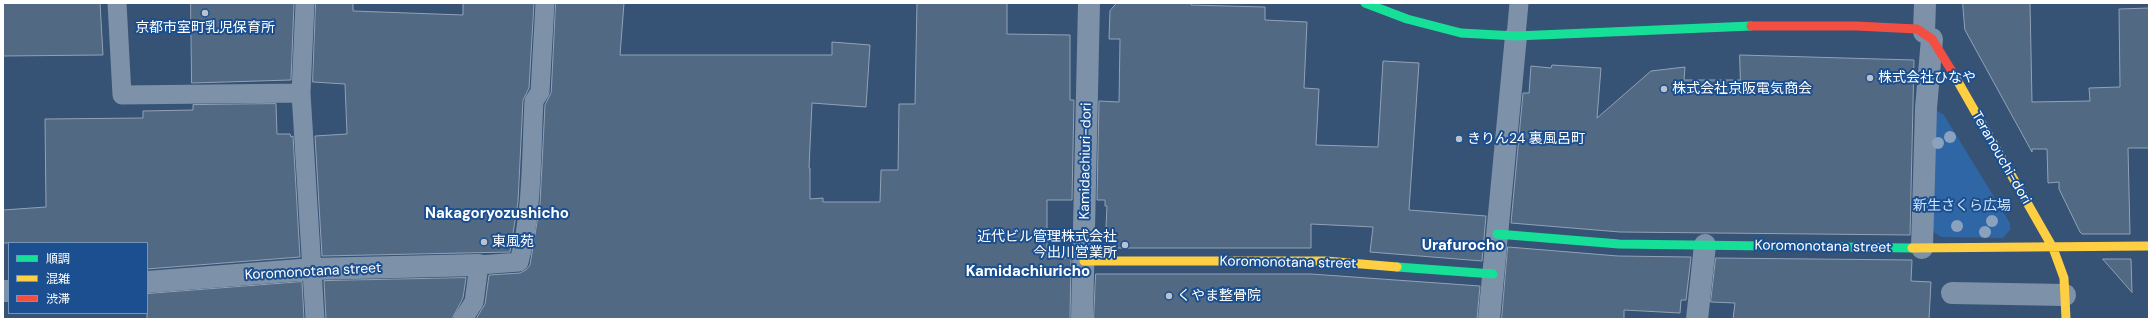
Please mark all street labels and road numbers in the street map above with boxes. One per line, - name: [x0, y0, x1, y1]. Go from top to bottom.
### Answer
- street label: Kamidachiuri-dori: [1077, 102, 1095, 220]
- street label: Teranouchi-dori: [1968, 109, 2034, 207]
- street label: Koromonotana street: [1754, 237, 1892, 257]
- street label: Koromonotana street: [1219, 253, 1357, 273]
- street label: Koromonotana street: [244, 260, 382, 284]

